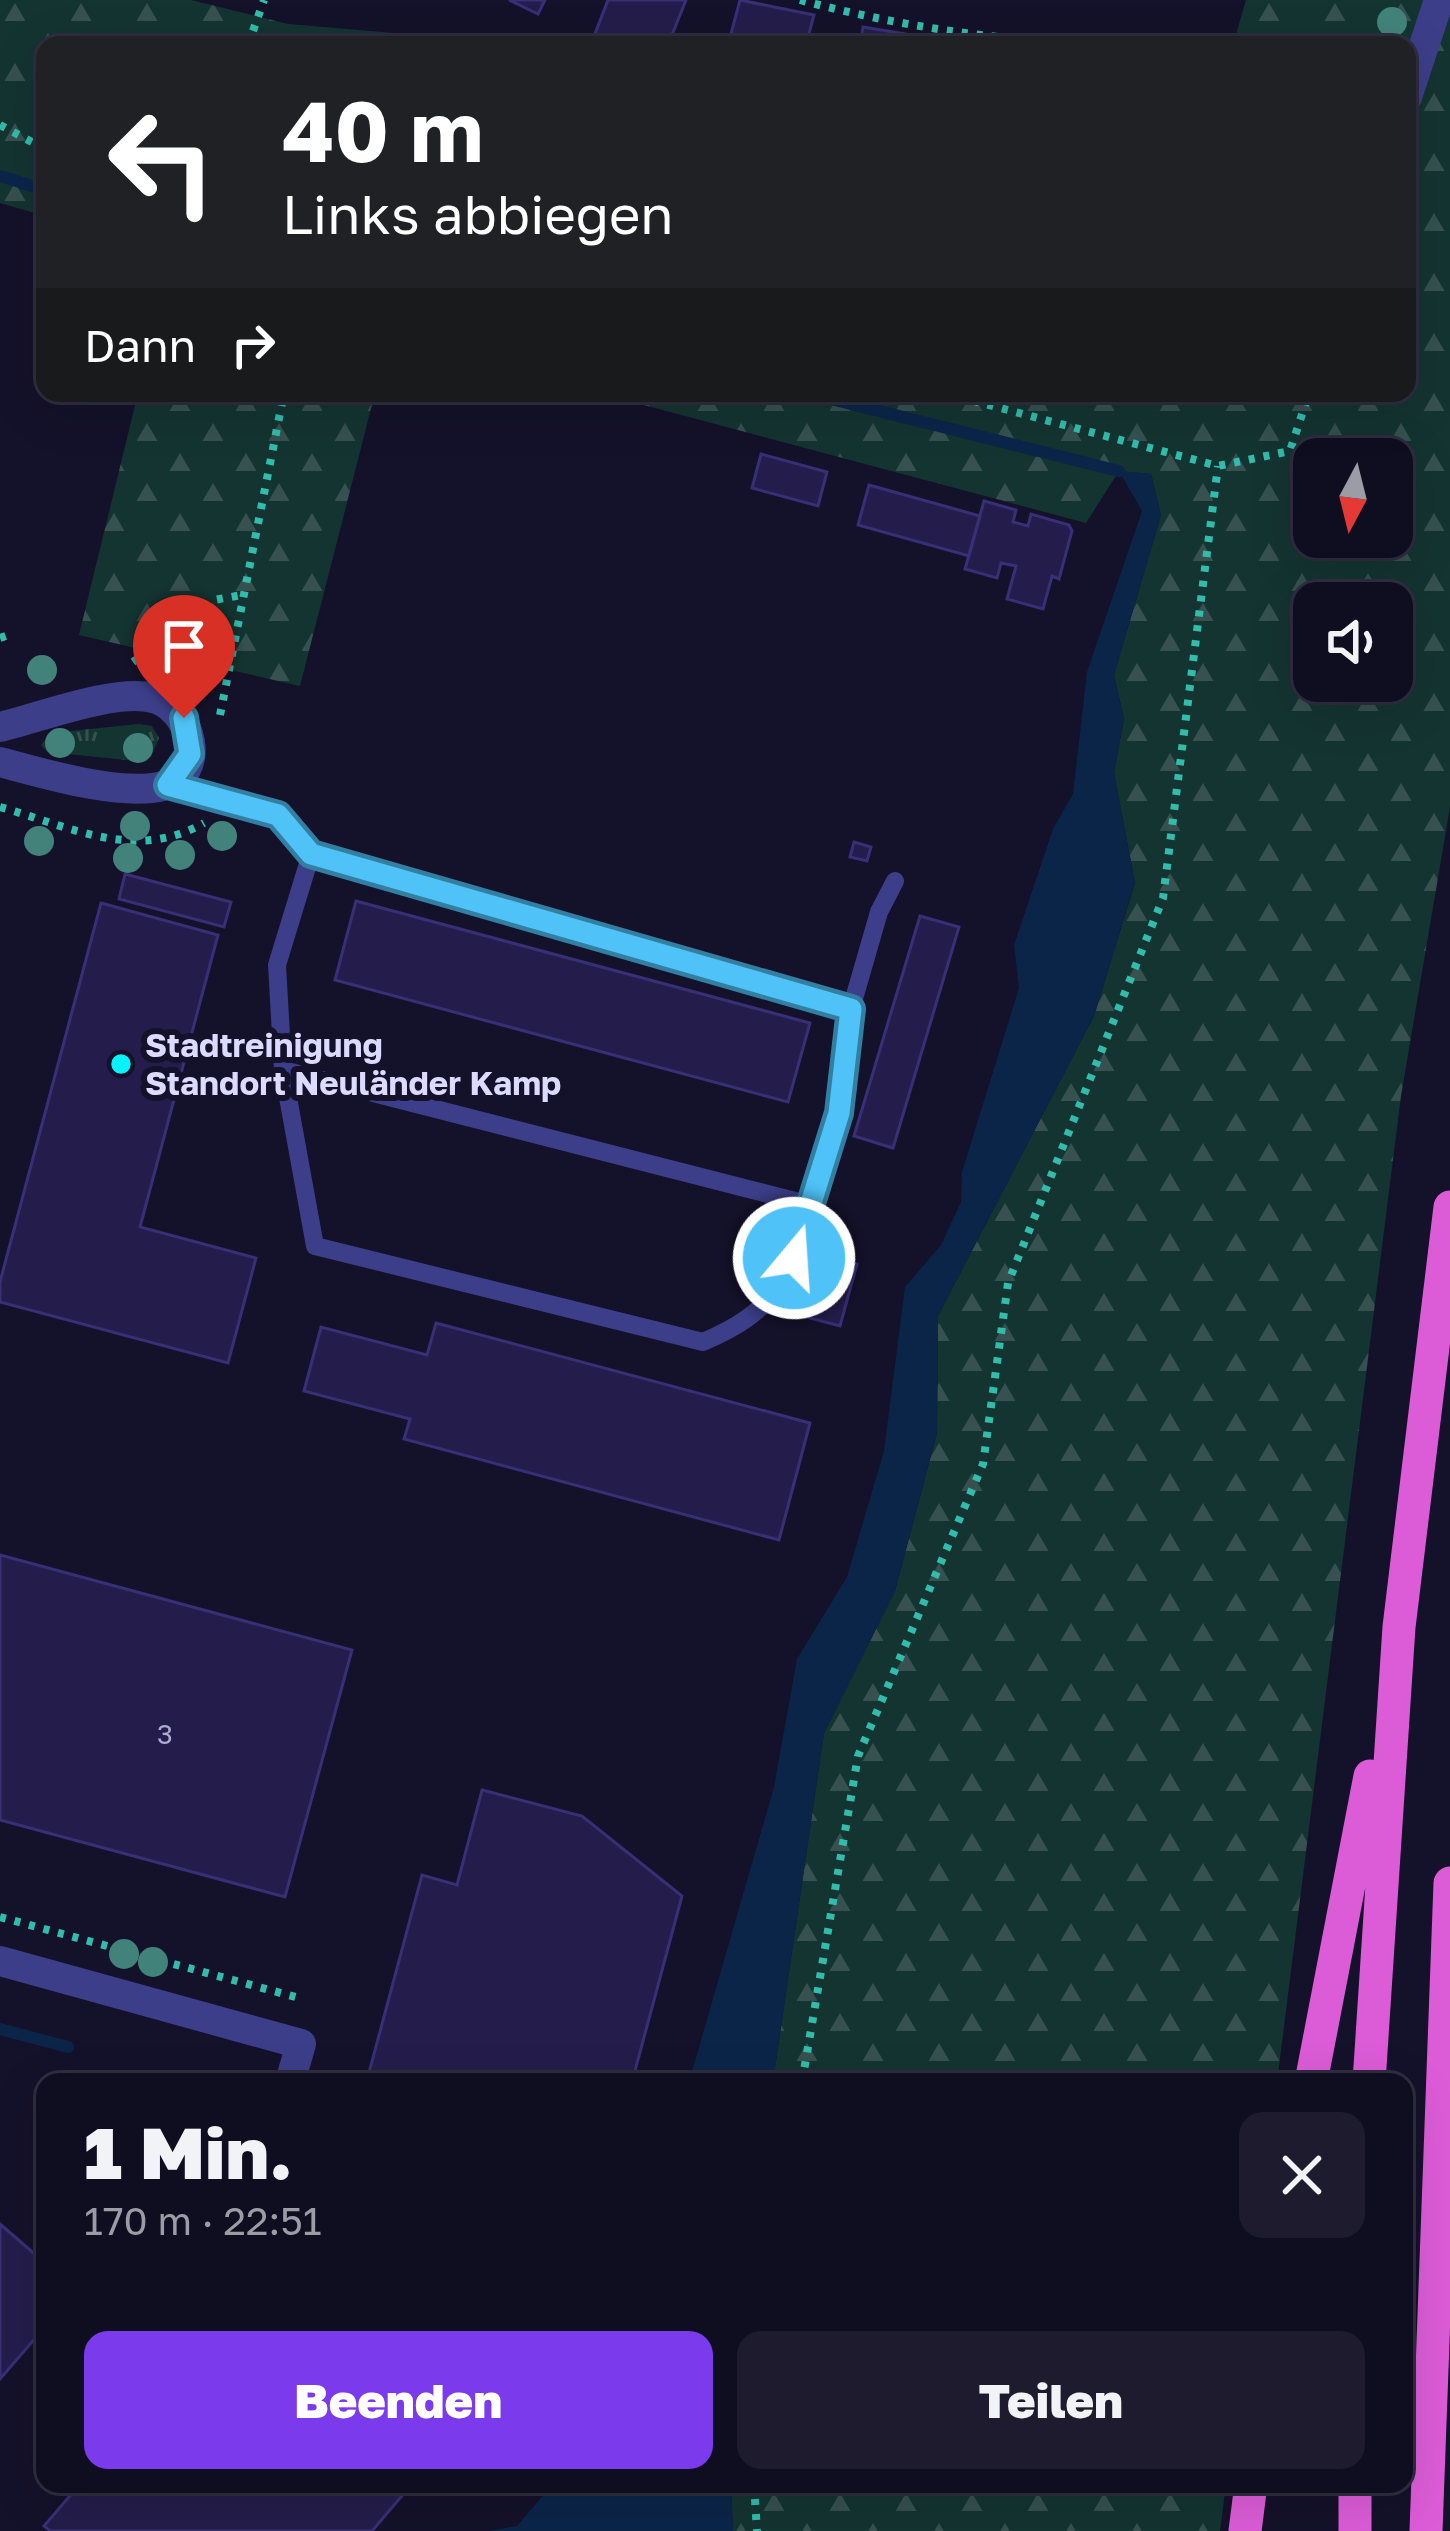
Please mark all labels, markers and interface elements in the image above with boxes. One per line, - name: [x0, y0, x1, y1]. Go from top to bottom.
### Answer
- text: 40 m: [282, 80, 484, 180]
- icon: left: [84, 84, 240, 240]
- text: Links abbiegen: [282, 181, 674, 246]
- icon: right: [220, 312, 286, 378]
- text: Dann: [84, 318, 196, 372]
- north arrow: [1293, 438, 1413, 558]
- map controls: [1293, 438, 1413, 702]
- button: sound: [1293, 582, 1413, 702]
- pin: [133, 595, 235, 718]
- icon: arrive: [151, 613, 217, 679]
- place label: Stadtreinigung Standort Neuländer Kamp: [145, 1025, 561, 1102]
- marker: Stadtreinigung Standort Neuländer Kamp: [108, 1051, 134, 1077]
- position arrow: [731, 1195, 857, 1321]
- house number: 3: [157, 1718, 173, 1750]
- text: 1 Min.: [84, 2108, 293, 2195]
- button: close: [1239, 2112, 1365, 2238]
- text: 170 m · 22:51: [84, 2197, 322, 2244]
- button: Beenden: [84, 2331, 713, 2469]
- button: Teilen: [737, 2331, 1365, 2469]

